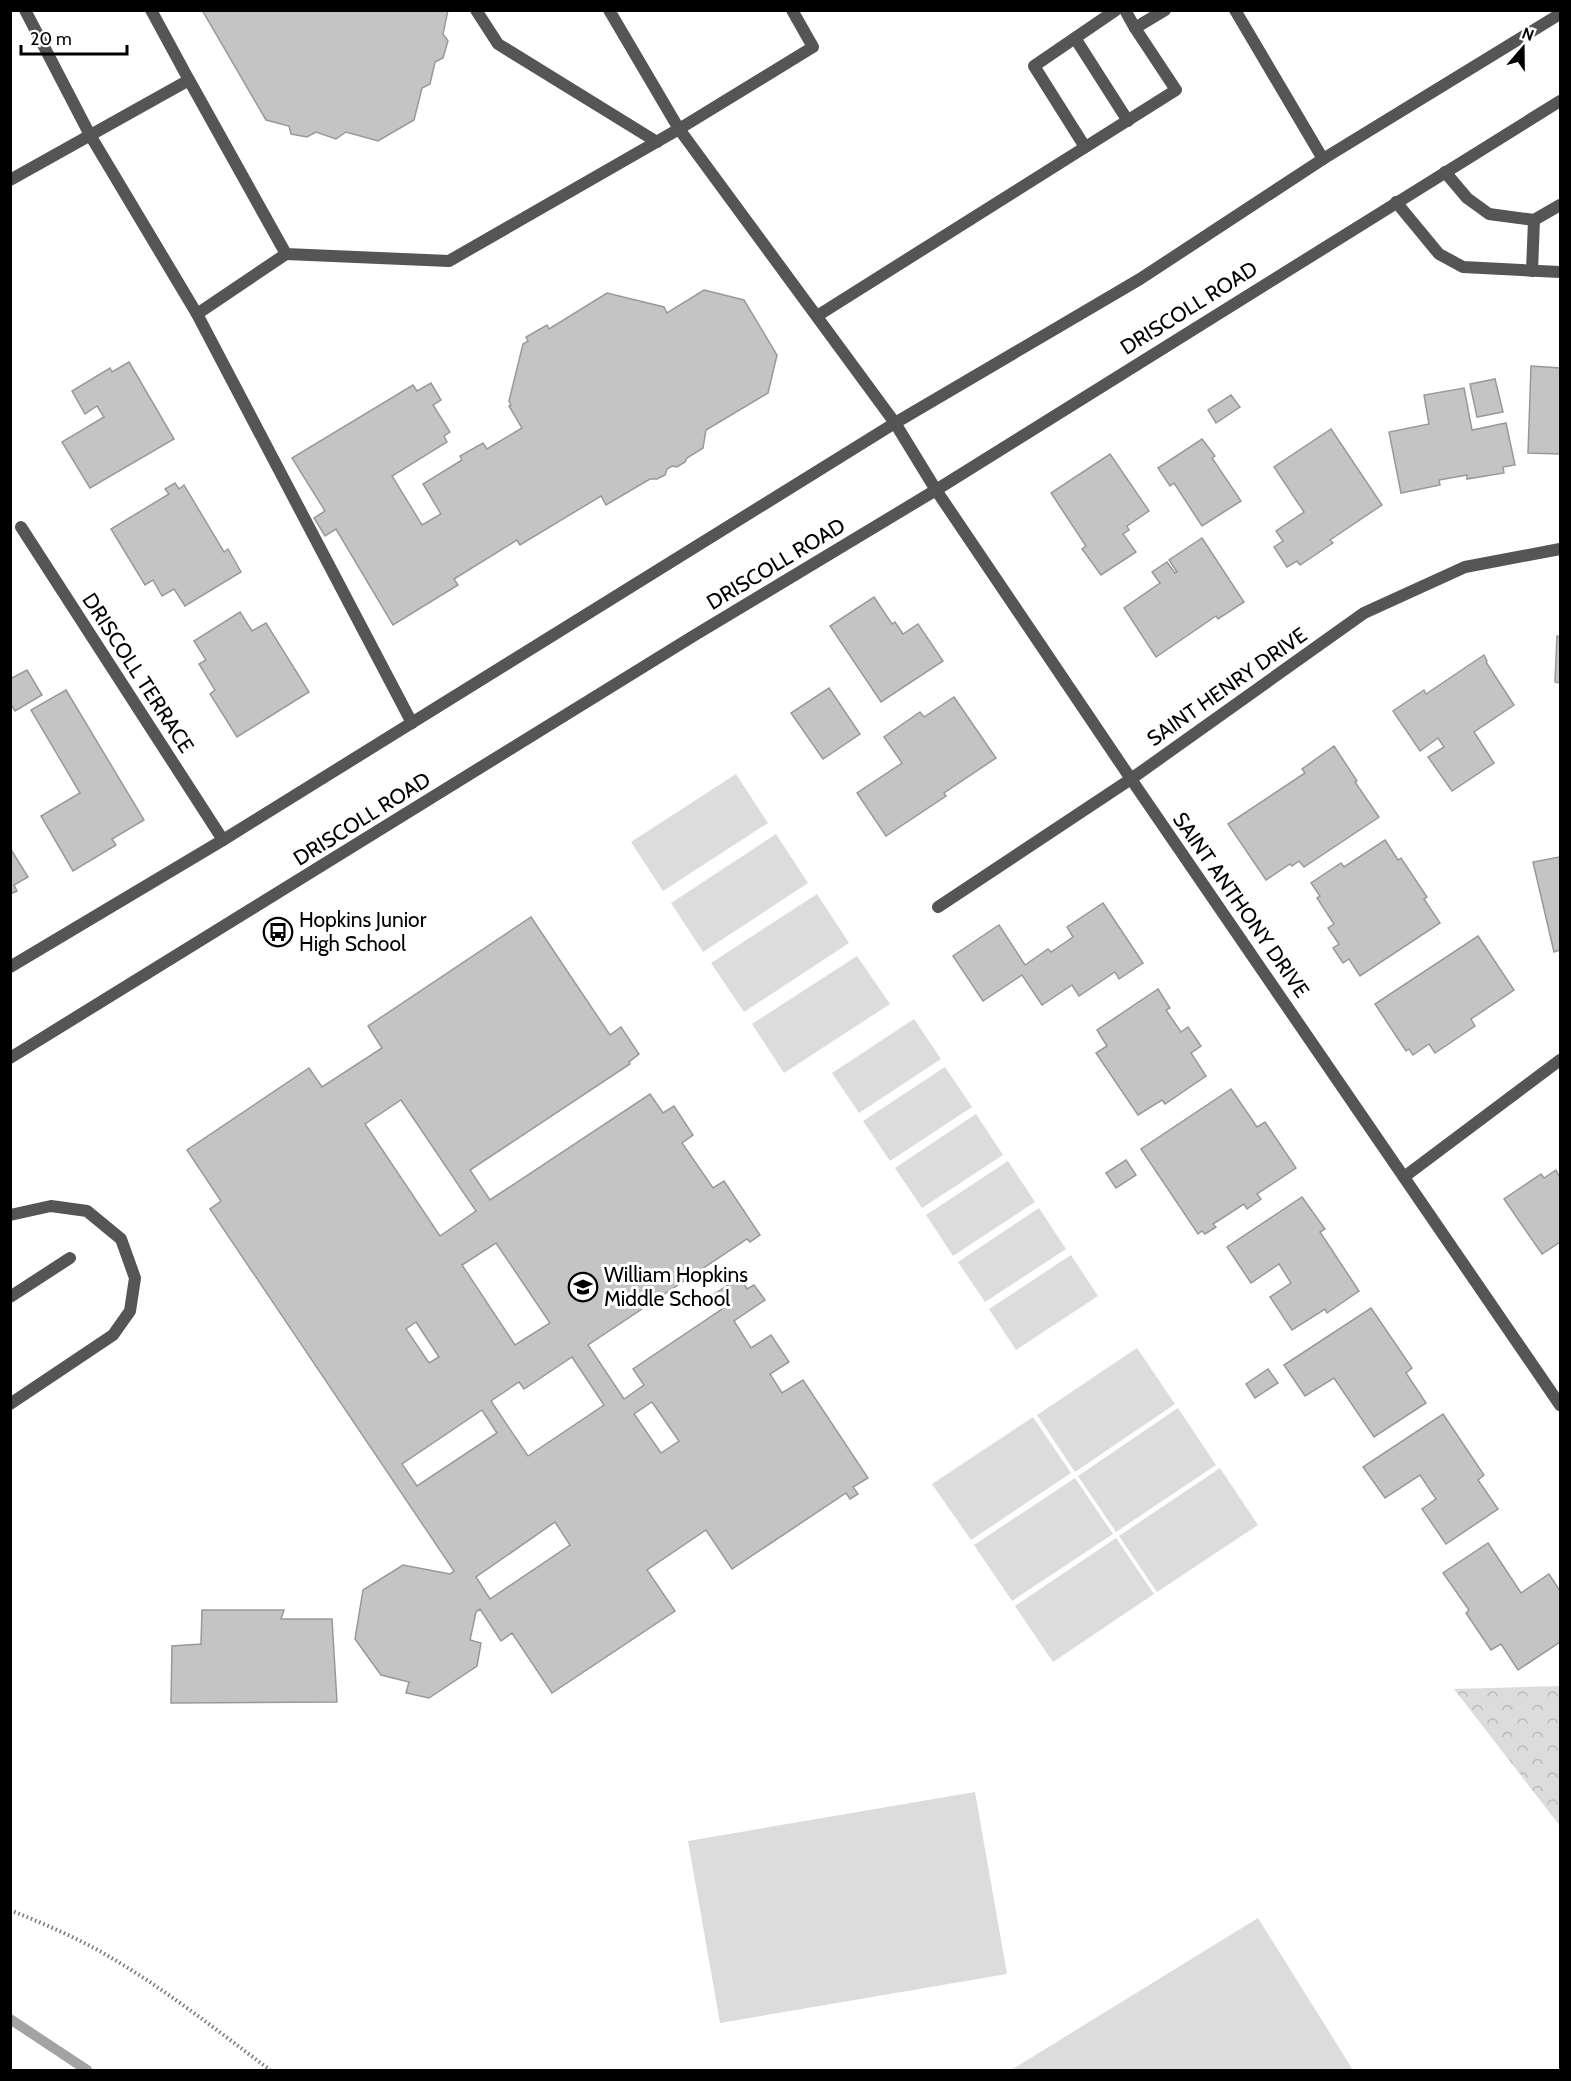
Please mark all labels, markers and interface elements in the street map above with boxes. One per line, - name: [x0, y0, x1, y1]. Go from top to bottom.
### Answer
- scale bar: [21, 18, 128, 56]
- north arrow: [1493, 18, 1553, 78]
- text: N: [1519, 24, 1537, 45]
- text: 20 m: [30, 28, 72, 50]
- street label: DRISCOLL ROAD: [1116, 255, 1262, 360]
- street label: DRISCOLL ROAD: [702, 512, 849, 615]
- street label: DRISCOLL TERRACE: [77, 588, 199, 757]
- street label: SAINT HENRY DRIVE: [1142, 622, 1311, 751]
- street label: DRISCOLL ROAD: [289, 766, 435, 871]
- street label: SAINT ANTHONY DRIVE: [1168, 807, 1315, 1002]
- place label: Hopkins Junior High School: [299, 907, 427, 956]
- bus stop icon: Hopkins Junior High School: [262, 916, 294, 948]
- place label: William Hopkins Middle School: [604, 1262, 748, 1311]
- school or university icon: William Hopkins Middle School: [567, 1271, 599, 1303]

